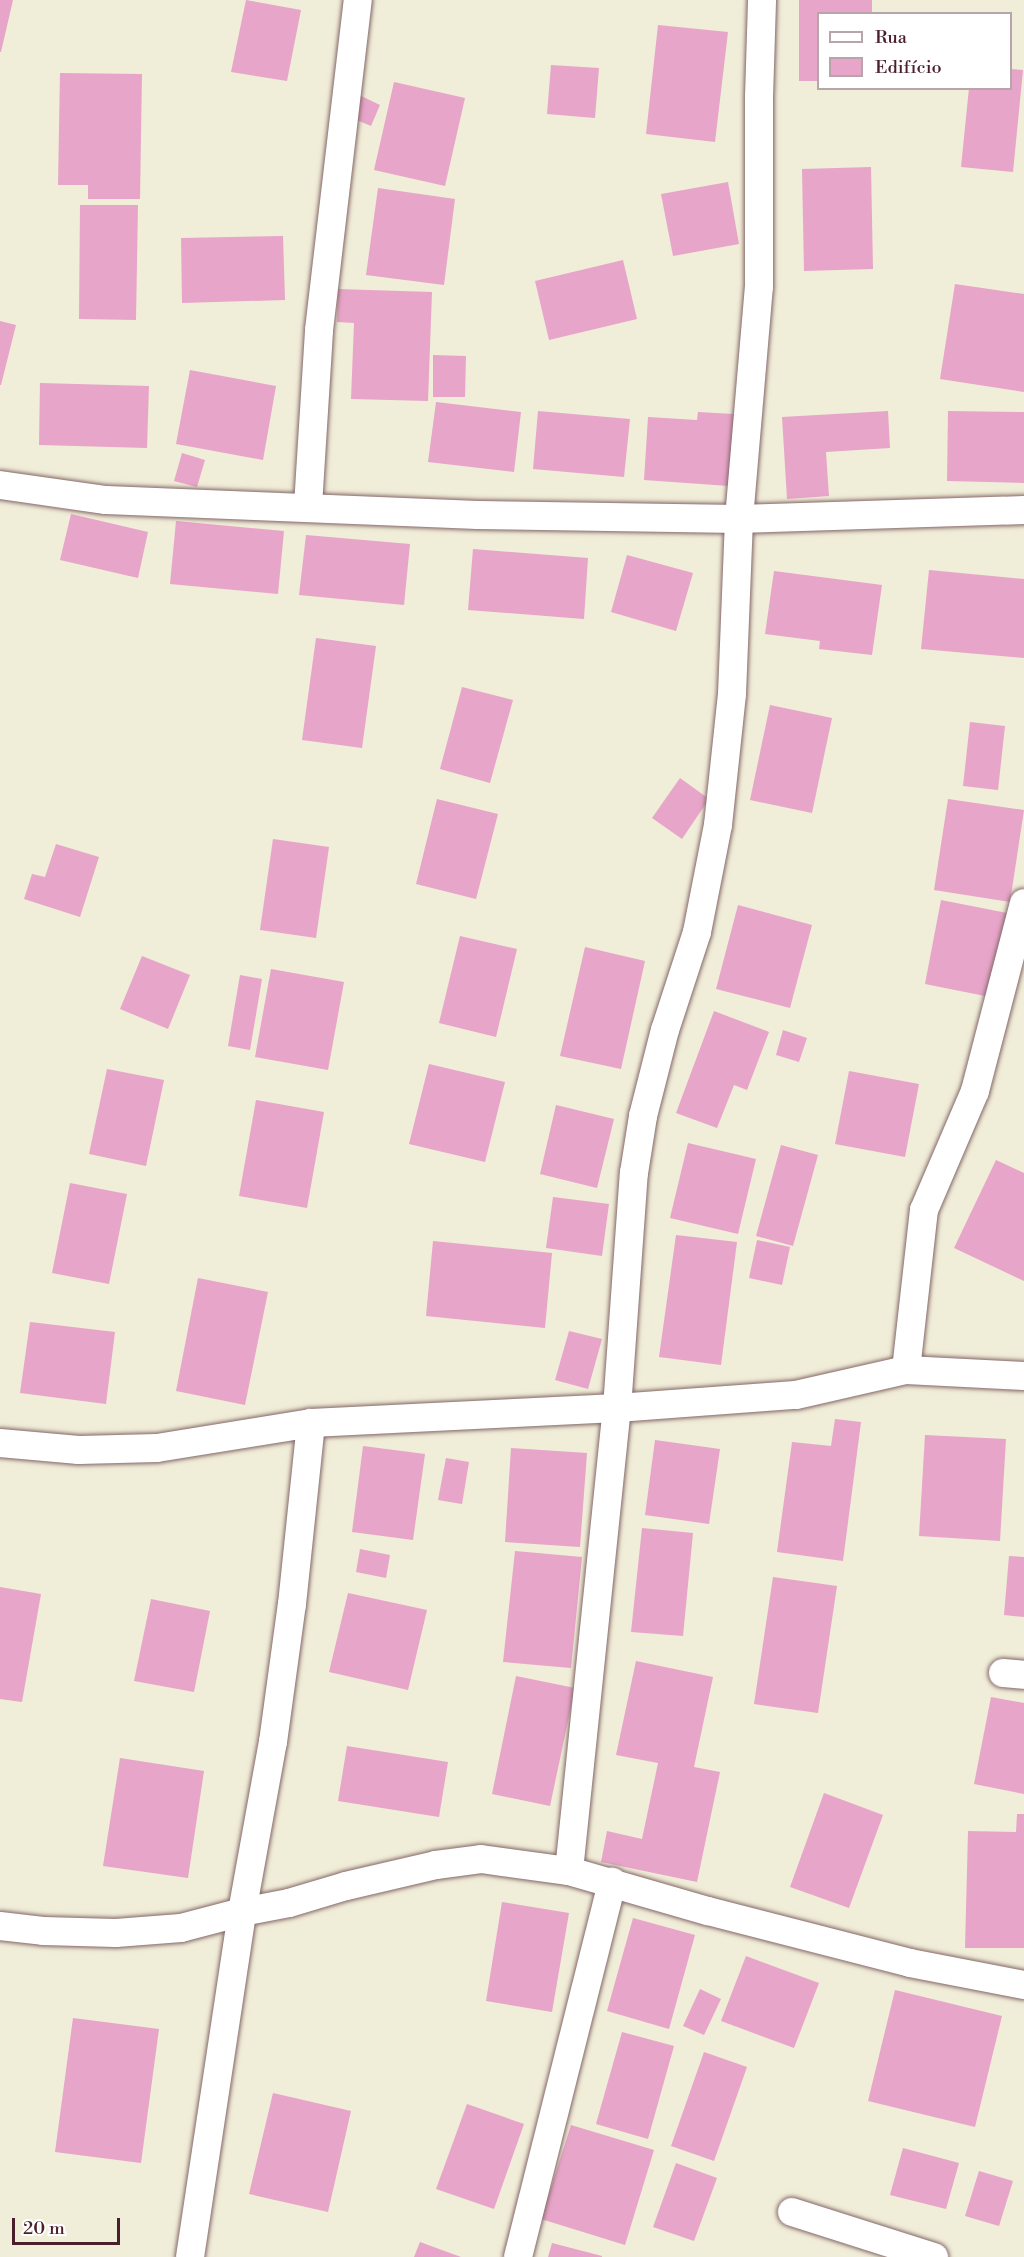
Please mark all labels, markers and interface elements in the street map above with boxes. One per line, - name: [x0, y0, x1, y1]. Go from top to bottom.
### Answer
- legend: [817, 12, 1012, 90]
- text: Rua: [875, 26, 907, 49]
- text: Edifício: [875, 56, 942, 79]
- scale bar: [15, 2206, 123, 2244]
- text: 20 m: [23, 2217, 65, 2240]

